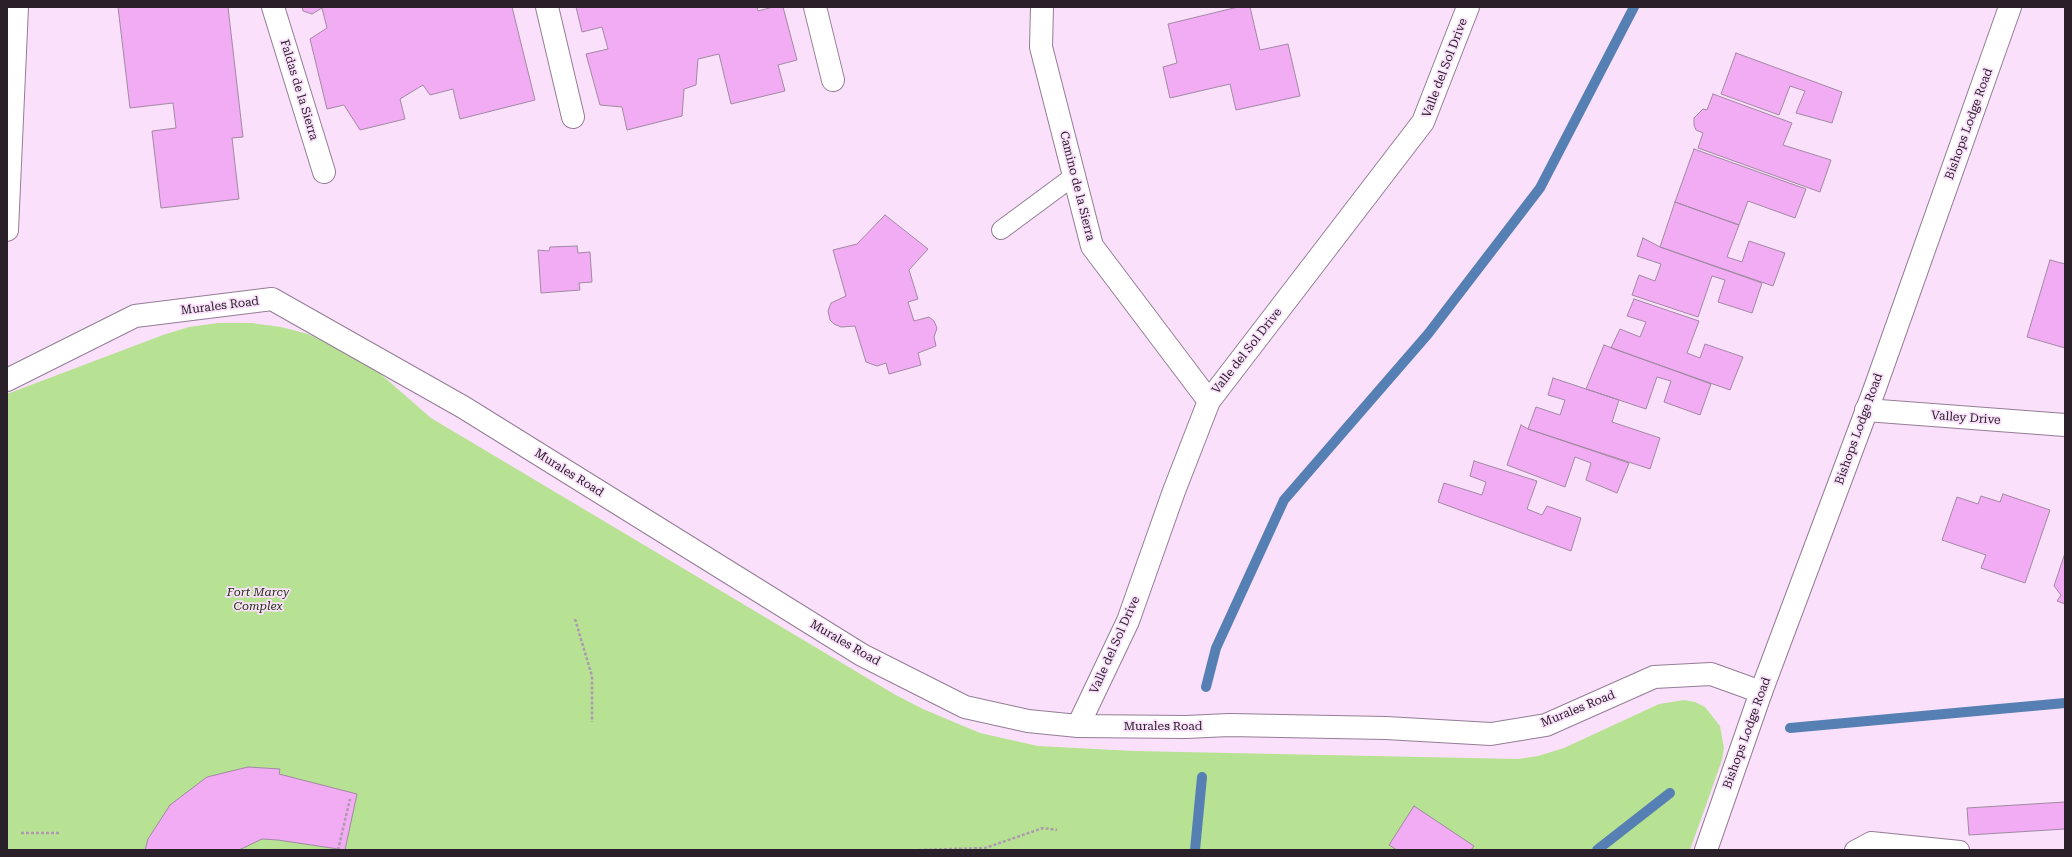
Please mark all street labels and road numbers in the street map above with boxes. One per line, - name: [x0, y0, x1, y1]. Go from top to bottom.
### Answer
- street label: Valle del Sol Drive: [1419, 16, 1471, 120]
- street label: Faldas de la Sierra: [277, 38, 321, 142]
- street label: Bishops Lodge Road: [1942, 66, 1996, 182]
- street label: Camino de la Sierra: [1056, 130, 1098, 242]
- street label: Murales Road: [180, 294, 260, 318]
- street label: Valle del Sol Drive: [1209, 305, 1285, 397]
- street label: Bishops Lodge Road: [1832, 371, 1886, 487]
- street label: Valley Drive: [1931, 408, 2001, 428]
- street label: Murales Road: [532, 446, 606, 500]
- street label: Valle del Sol Drive: [1087, 594, 1143, 696]
- street label: Murales Road: [807, 617, 883, 669]
- street label: Bishops Lodge Road: [1720, 675, 1774, 791]
- street label: Murales Road: [1539, 688, 1617, 730]
- street label: Murales Road: [1124, 719, 1202, 733]

